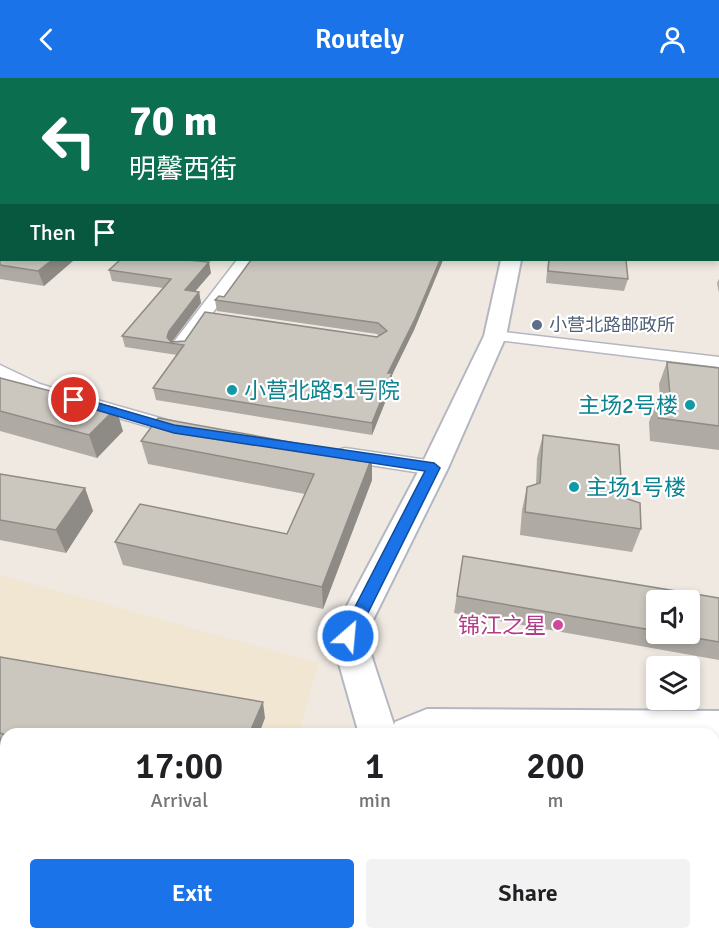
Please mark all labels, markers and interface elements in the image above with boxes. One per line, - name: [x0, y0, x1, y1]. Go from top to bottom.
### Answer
- icon: back: [30, 23, 63, 56]
- text: Routely: [315, 23, 404, 56]
- icon: person: [656, 23, 689, 56]
- text: 70 m: [129, 96, 218, 147]
- icon: left: [30, 102, 108, 180]
- text: 明馨西街: [129, 153, 237, 186]
- icon: arrive: [88, 216, 121, 249]
- text: Then: [30, 219, 76, 246]
- place label: 小营北路邮政所: [549, 314, 675, 336]
- marker: 小营北路邮政所: [530, 318, 544, 332]
- pin: [48, 374, 99, 425]
- place label: 小营北路51号院: [244, 377, 400, 404]
- icon: arrive: [57, 383, 90, 416]
- marker: 小营北路51号院: [225, 383, 239, 397]
- place label: 主场2号楼: [578, 392, 678, 419]
- marker: 主场2号楼: [683, 398, 697, 412]
- place label: 主场1号楼: [586, 474, 686, 501]
- marker: 主场1号楼: [567, 480, 581, 494]
- map controls: [646, 590, 700, 710]
- button: sound: [646, 590, 700, 644]
- position arrow: [316, 604, 380, 668]
- place label: 锦江之星: [458, 612, 546, 639]
- marker: 锦江之星: [551, 618, 565, 632]
- button: layers: [646, 656, 700, 710]
- text: 17:00: [135, 744, 223, 789]
- text: 1: [365, 744, 385, 789]
- text: 200: [526, 744, 585, 789]
- text: Arrival: [151, 788, 208, 813]
- text: min: [359, 788, 391, 813]
- text: m: [547, 788, 563, 813]
- button: Exit: [30, 859, 354, 928]
- button: Share: [366, 859, 690, 928]

